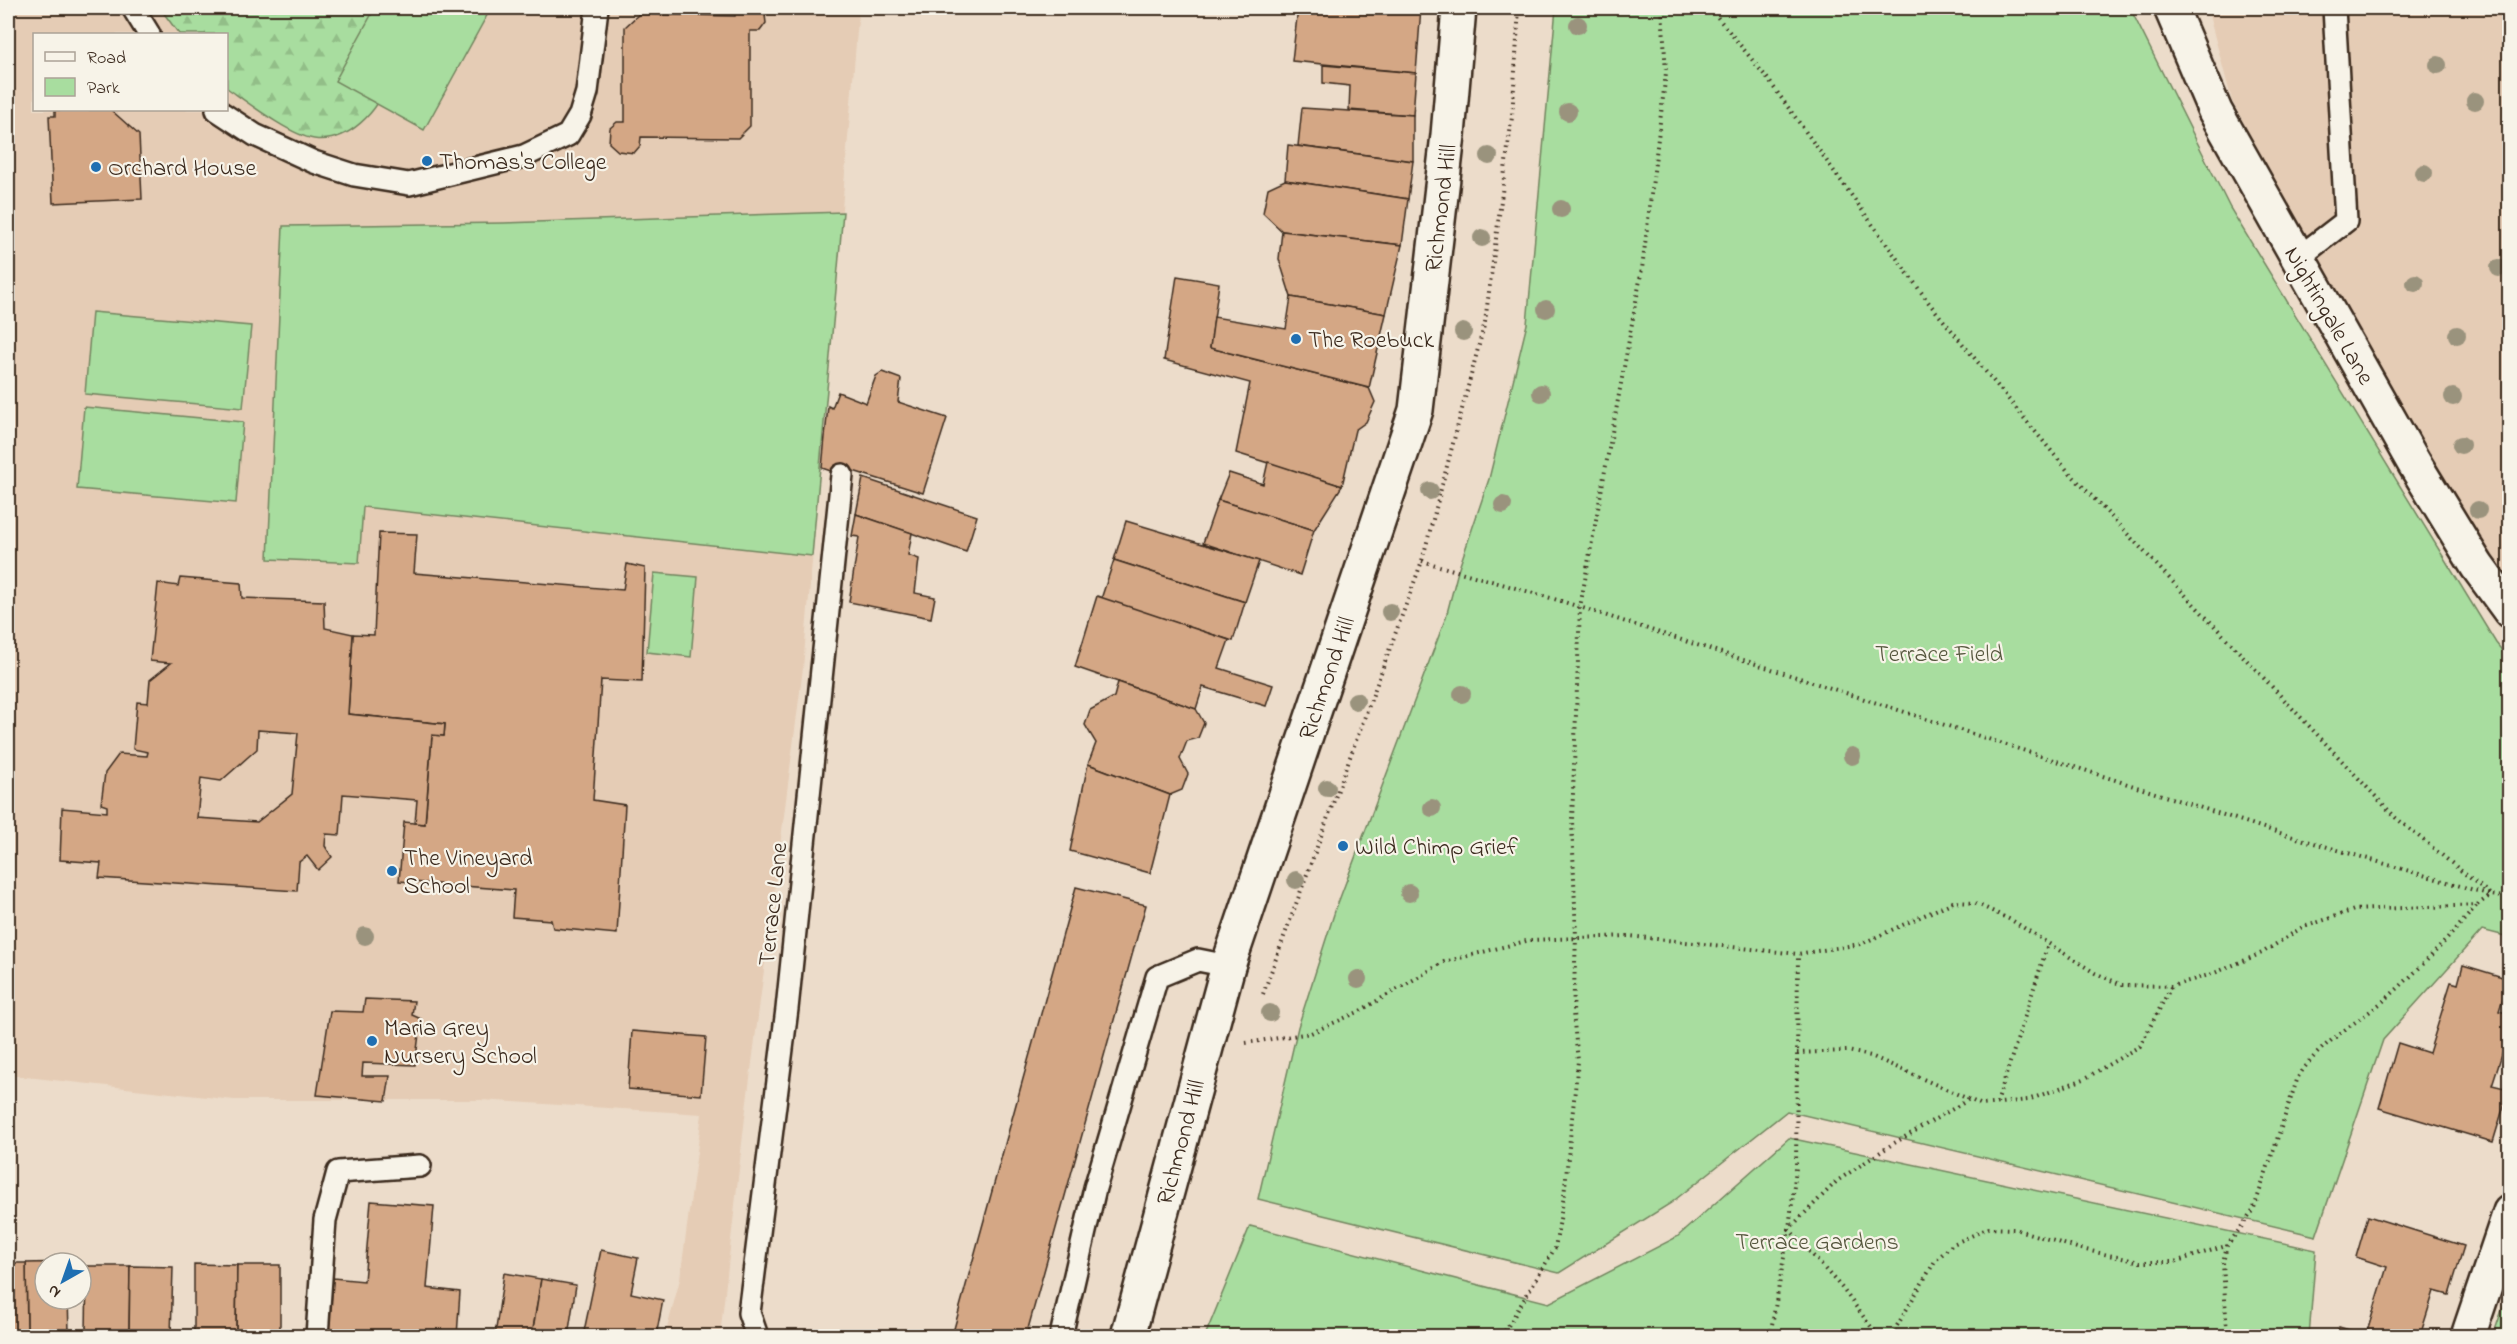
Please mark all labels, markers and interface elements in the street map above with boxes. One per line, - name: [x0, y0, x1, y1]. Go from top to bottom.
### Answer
- legend: [33, 33, 228, 111]
- text: Road: [87, 46, 126, 72]
- text: Park: [87, 76, 120, 102]
- street label: Richmond Hill: [1417, 142, 1468, 274]
- place label: Thomas's College: [439, 146, 607, 181]
- place label: Orchard House: [108, 152, 256, 187]
- marker: Thomas's College: [420, 154, 434, 168]
- marker: Orchard House: [89, 160, 103, 174]
- street label: Nightingale Lane: [2274, 240, 2382, 392]
- place label: The Roebuck: [1308, 324, 1434, 359]
- marker: The Roebuck: [1289, 332, 1303, 346]
- street label: Richmond Hill: [1291, 612, 1366, 745]
- park label: Terrace Field: [1875, 638, 2003, 673]
- place label: Wild Chimp Grief: [1355, 831, 1519, 866]
- marker: Wild Chimp Grief: [1336, 839, 1350, 853]
- street label: Terrace Lane: [751, 840, 798, 968]
- place label: The Vineyard School: [404, 842, 533, 905]
- marker: The Vineyard School: [385, 864, 399, 878]
- place label: Maria Grey Nursery School: [384, 1012, 537, 1076]
- marker: Maria Grey Nursery School: [365, 1034, 379, 1048]
- street label: Richmond Hill: [1149, 1076, 1216, 1209]
- park label: Terrace Gardens: [1735, 1226, 1899, 1261]
- north arrow: [33, 1251, 93, 1311]
- text: N: [43, 1278, 66, 1304]

